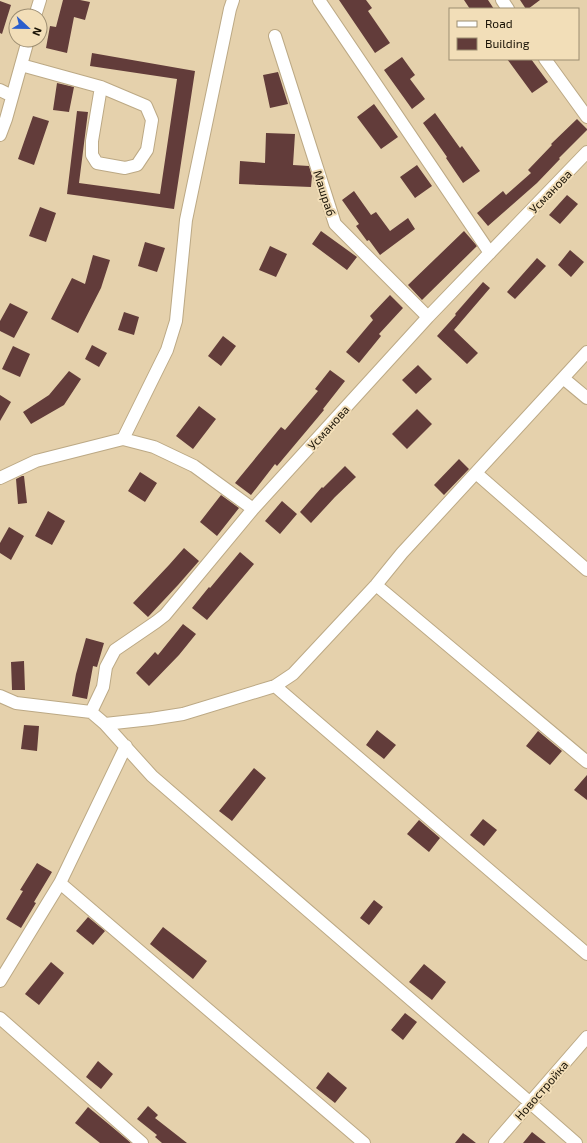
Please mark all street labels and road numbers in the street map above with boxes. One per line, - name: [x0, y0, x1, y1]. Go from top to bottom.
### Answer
- street label: Усманова: [526, 166, 574, 216]
- street label: Машраб: [311, 168, 339, 218]
- street label: Усманова: [304, 402, 352, 452]
- street label: Новостройка: [511, 1057, 571, 1123]

